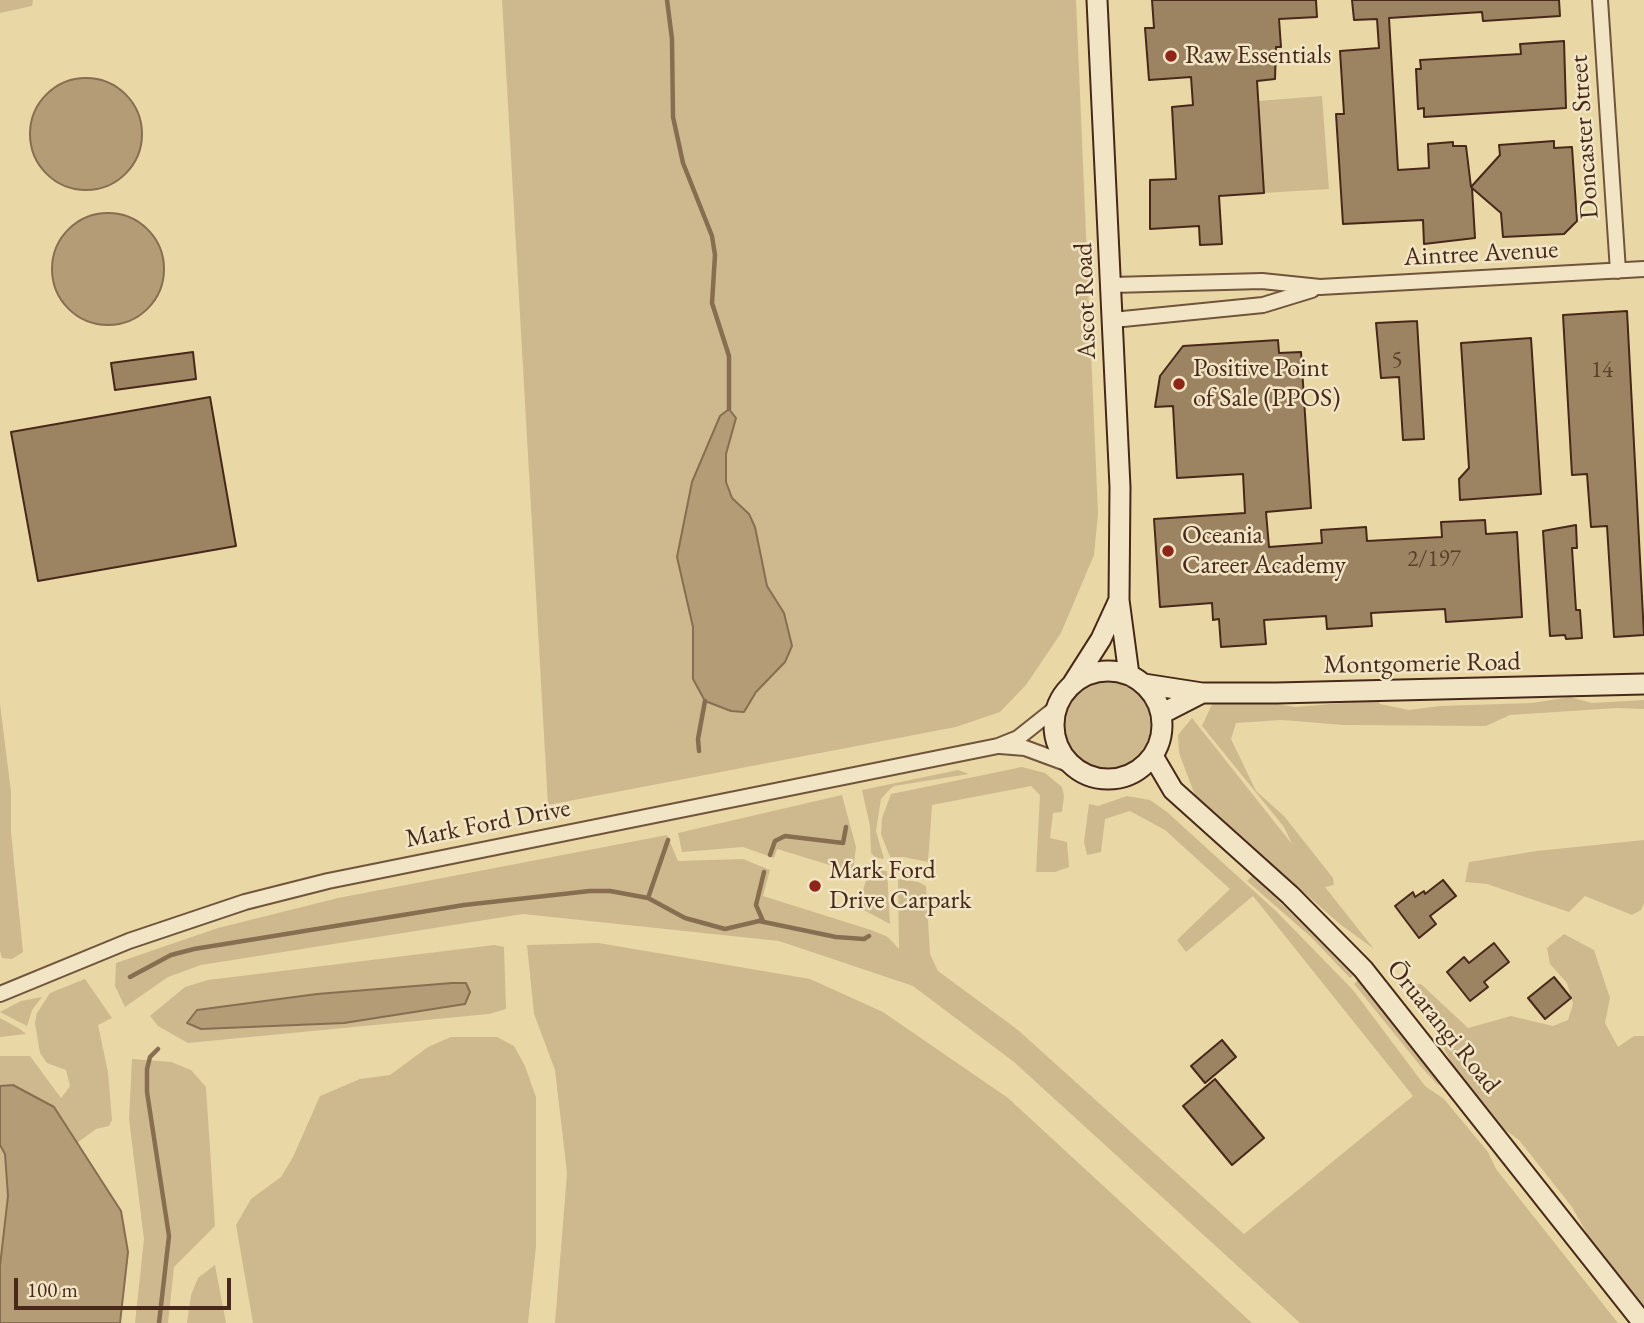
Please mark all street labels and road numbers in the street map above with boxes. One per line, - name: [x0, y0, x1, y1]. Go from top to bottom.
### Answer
- street label: Doncaster Street: [1564, 54, 1606, 220]
- street label: Aintree Avenue: [1403, 234, 1559, 274]
- street label: Ascot Road: [1068, 242, 1104, 360]
- street label: Montgomerie Road: [1323, 647, 1521, 681]
- street label: Mark Ford Drive: [403, 793, 573, 855]
- street label: Ōruarangi Road: [1380, 954, 1506, 1100]

